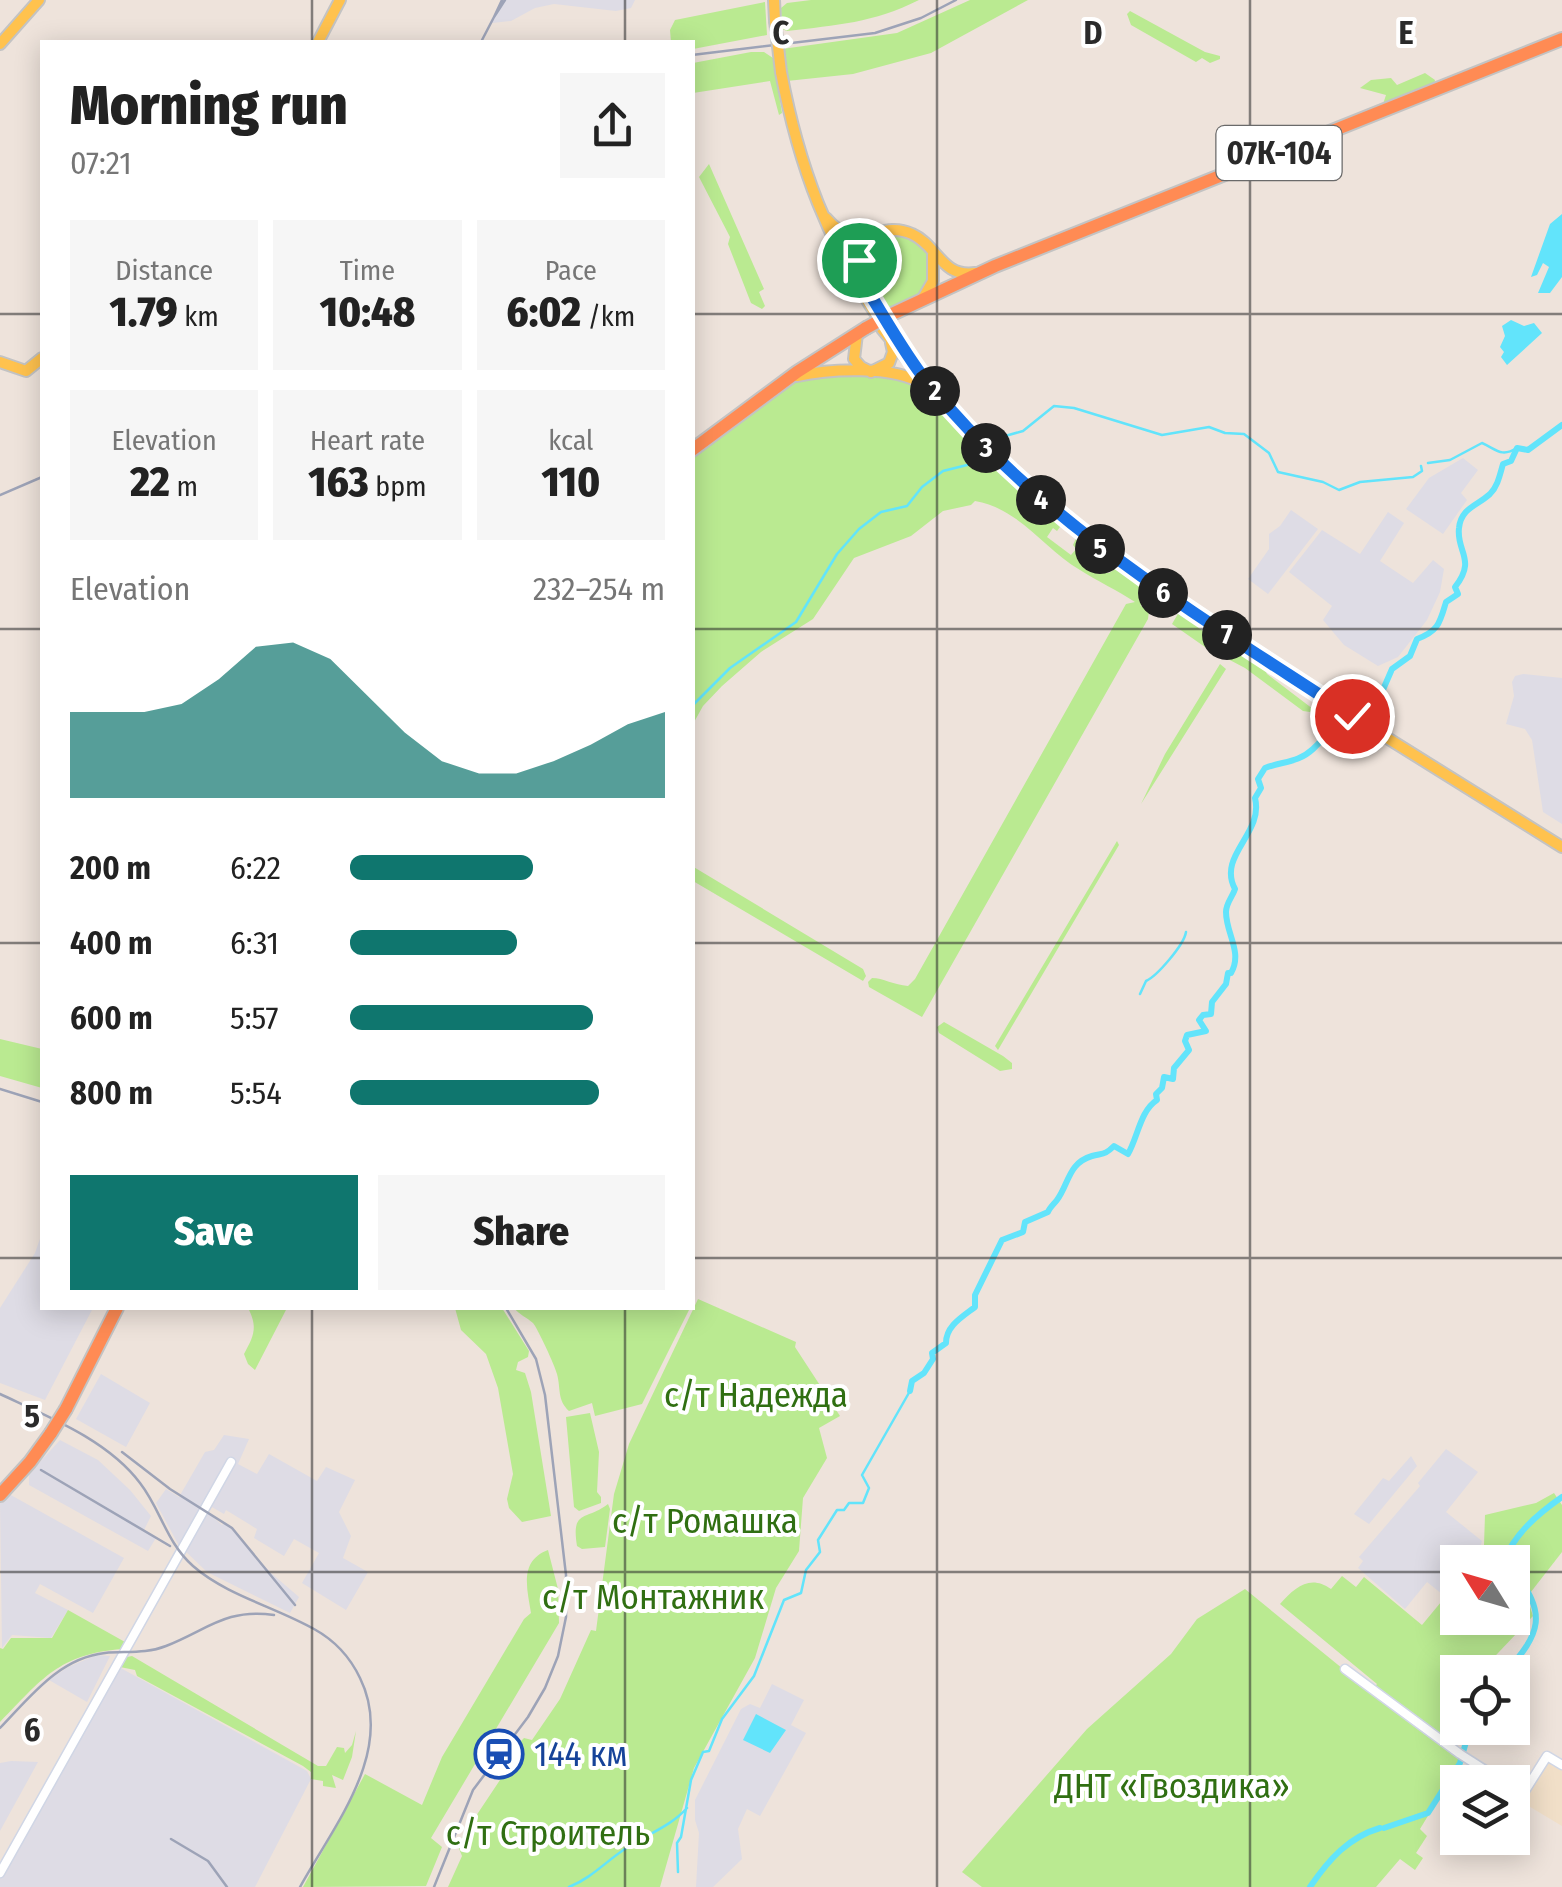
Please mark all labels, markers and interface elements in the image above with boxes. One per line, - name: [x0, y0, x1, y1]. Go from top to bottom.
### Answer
- text: C: [773, 14, 790, 52]
- text: D: [1083, 14, 1103, 52]
- text: E: [1398, 14, 1414, 52]
- text: Morning run: [70, 73, 348, 139]
- button: share: [560, 73, 665, 178]
- road number: 07К-104: [1216, 126, 1342, 180]
- text: 07:21: [70, 144, 132, 182]
- pin: [817, 218, 902, 303]
- icon: arrive: [832, 233, 887, 288]
- text: Distance: [115, 254, 213, 287]
- text: Time: [340, 254, 395, 287]
- text: Pace: [545, 254, 597, 287]
- text: 1.79: [110, 287, 178, 337]
- text: 10:48: [320, 287, 415, 337]
- text: 6:02: [506, 287, 581, 337]
- text: km: [178, 300, 219, 333]
- text: /km: [581, 300, 635, 333]
- pin: 2: [910, 366, 960, 416]
- text: 2: [929, 374, 941, 407]
- pin: 3: [961, 423, 1011, 473]
- text: Elevation: [111, 424, 217, 457]
- text: Heart rate: [310, 424, 425, 457]
- text: kcal: [548, 424, 593, 457]
- text: 3: [979, 431, 993, 464]
- text: 22: [130, 457, 170, 507]
- text: 163: [308, 457, 369, 507]
- text: 110: [541, 457, 600, 507]
- text: m: [170, 470, 198, 503]
- text: bpm: [369, 470, 427, 503]
- pin: 4: [1016, 475, 1066, 525]
- text: 4: [1034, 483, 1048, 516]
- pin: 5: [1075, 524, 1125, 574]
- text: 5: [1093, 532, 1107, 565]
- pin: 6: [1138, 568, 1188, 618]
- text: Elevation: [70, 570, 190, 608]
- text: 232–254 m: [533, 570, 665, 608]
- text: 6: [1156, 576, 1170, 609]
- pin: 7: [1202, 610, 1252, 660]
- text: 7: [1221, 618, 1233, 651]
- pin: [1310, 674, 1395, 759]
- icon: check: [1325, 689, 1380, 744]
- text: 200 m: [70, 849, 151, 887]
- text: 6:22: [230, 849, 281, 887]
- text: 400 m: [70, 924, 152, 962]
- text: 6:31: [230, 924, 279, 962]
- text: 600 m: [70, 999, 153, 1037]
- text: 5:57: [230, 999, 279, 1037]
- text: 800 m: [70, 1074, 153, 1112]
- text: 5:54: [230, 1074, 282, 1112]
- button: Save: [70, 1175, 358, 1290]
- button: Share: [378, 1175, 665, 1290]
- park label: с/т Надежда: [664, 1374, 848, 1416]
- text: 5: [24, 1397, 40, 1435]
- park label: с/т Ромашка: [612, 1500, 798, 1542]
- north arrow: [1440, 1545, 1530, 1635]
- map controls: [1440, 1545, 1530, 1855]
- park label: с/т Монтажник: [542, 1576, 765, 1618]
- button: locate: [1440, 1655, 1530, 1745]
- text: 6: [24, 1711, 40, 1749]
- station icon: 144 км: [473, 1728, 525, 1780]
- place label: 144 км: [534, 1733, 627, 1775]
- park label: ДНТ «Гвоздика»: [1053, 1765, 1290, 1807]
- button: layers: [1440, 1765, 1530, 1855]
- park label: с/т Строитель: [446, 1812, 650, 1854]

